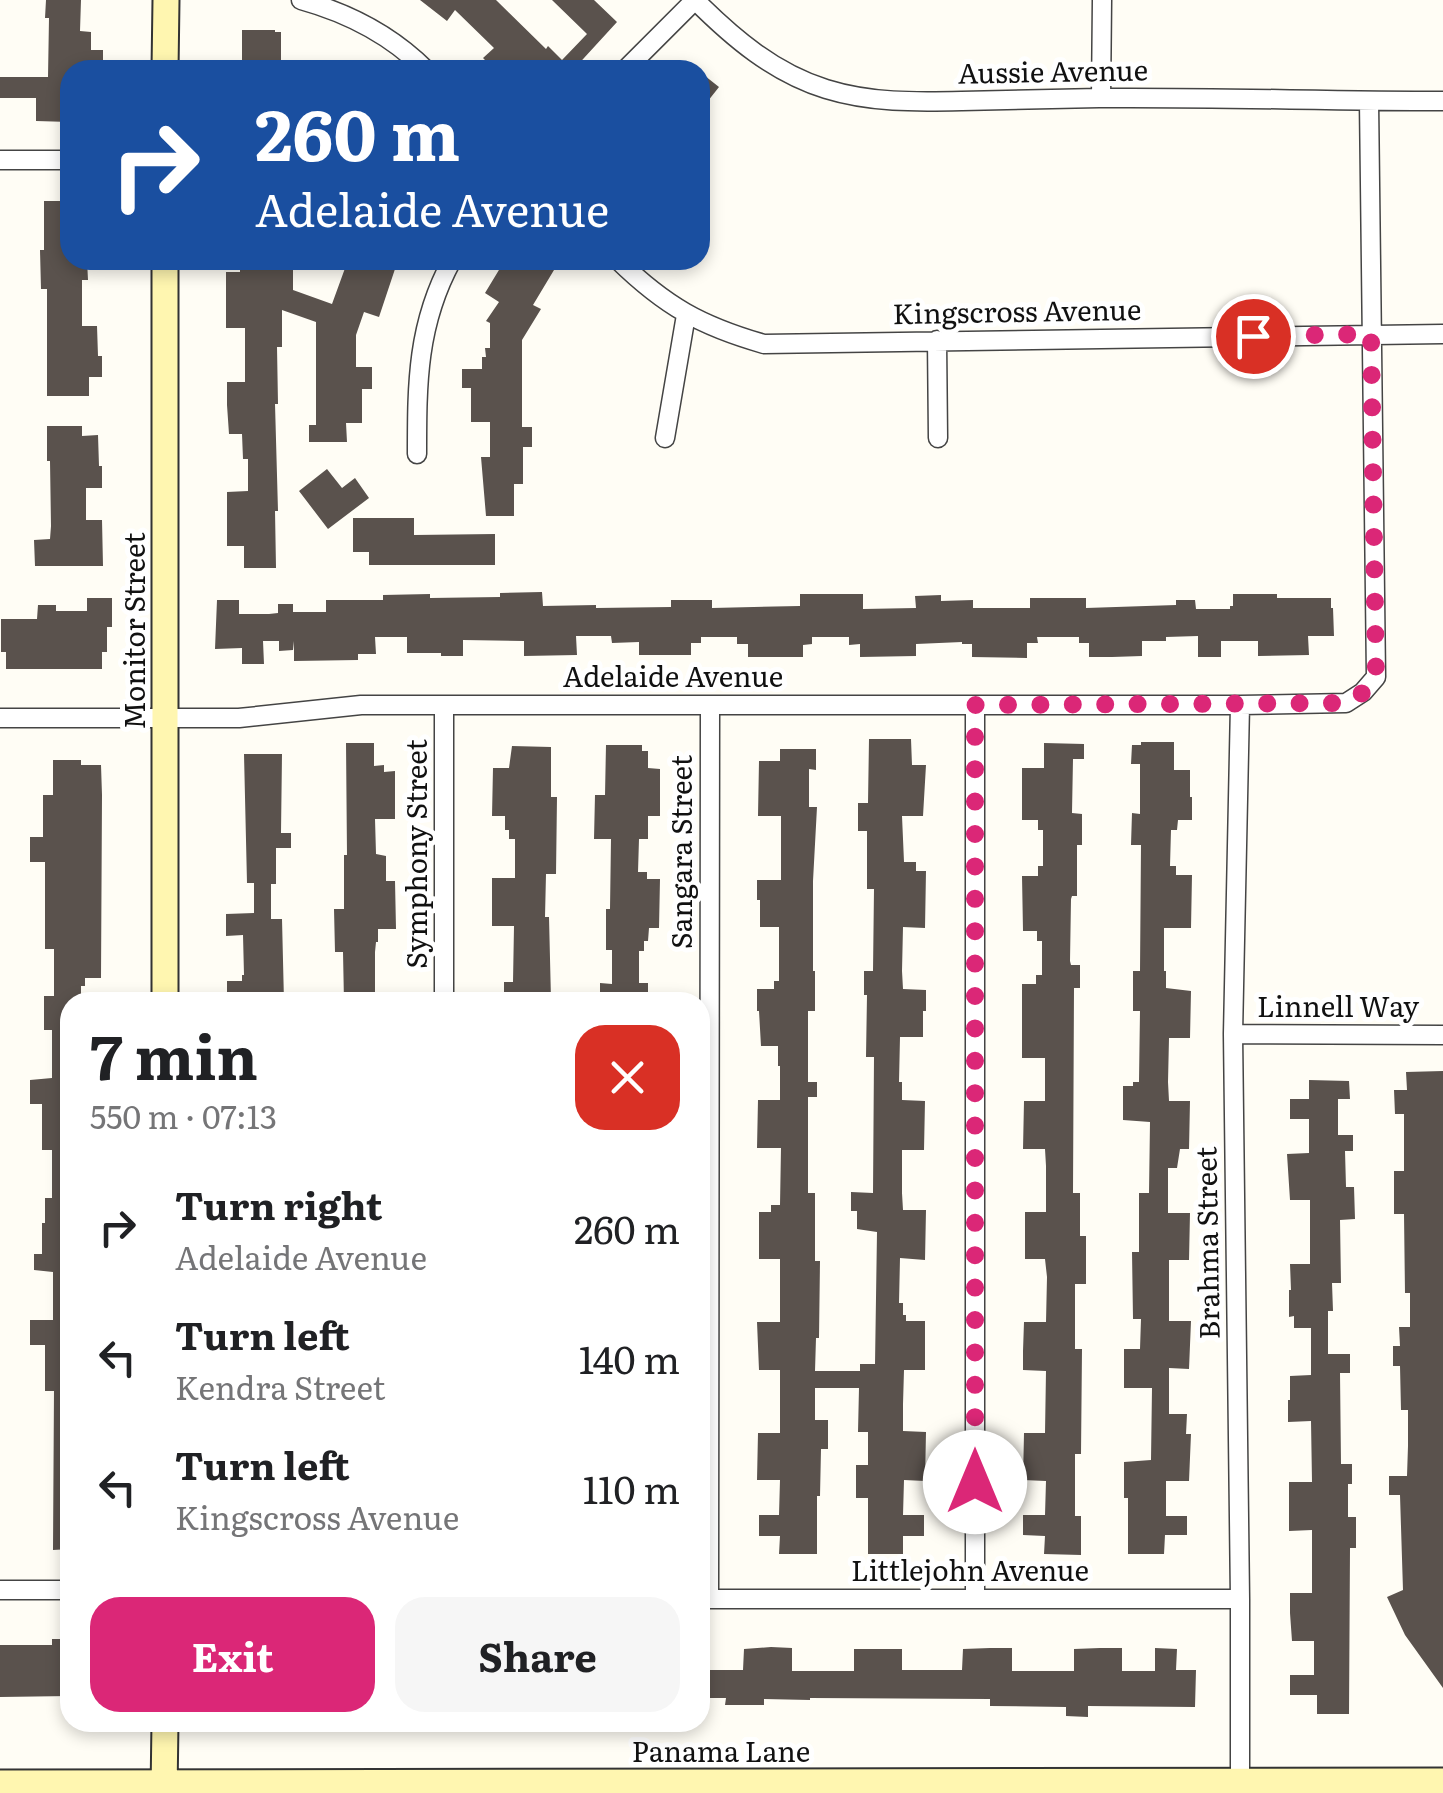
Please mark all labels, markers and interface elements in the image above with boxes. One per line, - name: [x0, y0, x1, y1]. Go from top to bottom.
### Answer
- street label: Aussie Avenue: [957, 47, 1148, 93]
- text: 260 m: [255, 79, 460, 183]
- icon: right: [90, 100, 220, 230]
- text: Adelaide Avenue: [255, 174, 609, 241]
- street label: Kingscross Avenue: [892, 287, 1142, 333]
- pin: [1211, 294, 1296, 379]
- icon: arrive: [1226, 309, 1281, 364]
- street label: Monitor Street: [112, 532, 154, 729]
- street label: Adelaide Avenue: [563, 654, 783, 696]
- street label: Symphony Street: [394, 739, 436, 969]
- street label: Sangara Street: [659, 754, 701, 949]
- street label: Linnell Way: [1257, 984, 1420, 1026]
- text: 7 min: [90, 1009, 258, 1098]
- button: close: [575, 1025, 680, 1130]
- text: 550 m · 07:13: [90, 1091, 277, 1139]
- street label: Brahma Street: [1183, 1145, 1229, 1340]
- text: Turn right: [175, 1175, 382, 1232]
- text: 260 m: [574, 1199, 680, 1256]
- icon: right: [90, 1200, 145, 1255]
- text: Adelaide Avenue: [175, 1232, 427, 1280]
- text: Turn left: [175, 1305, 350, 1362]
- text: 140 m: [579, 1329, 680, 1386]
- icon: left: [90, 1330, 145, 1385]
- text: Kendra Street: [175, 1362, 386, 1410]
- position arrow: [923, 1430, 1027, 1534]
- text: Turn left: [175, 1435, 350, 1492]
- text: 110 m: [583, 1459, 680, 1516]
- icon: left: [90, 1460, 145, 1515]
- text: Kingscross Avenue: [175, 1492, 459, 1540]
- street label: Littlejohn Avenue: [851, 1548, 1089, 1590]
- button: Exit: [90, 1597, 375, 1712]
- button: Share: [395, 1597, 680, 1712]
- street label: Panama Lane: [632, 1729, 810, 1771]

